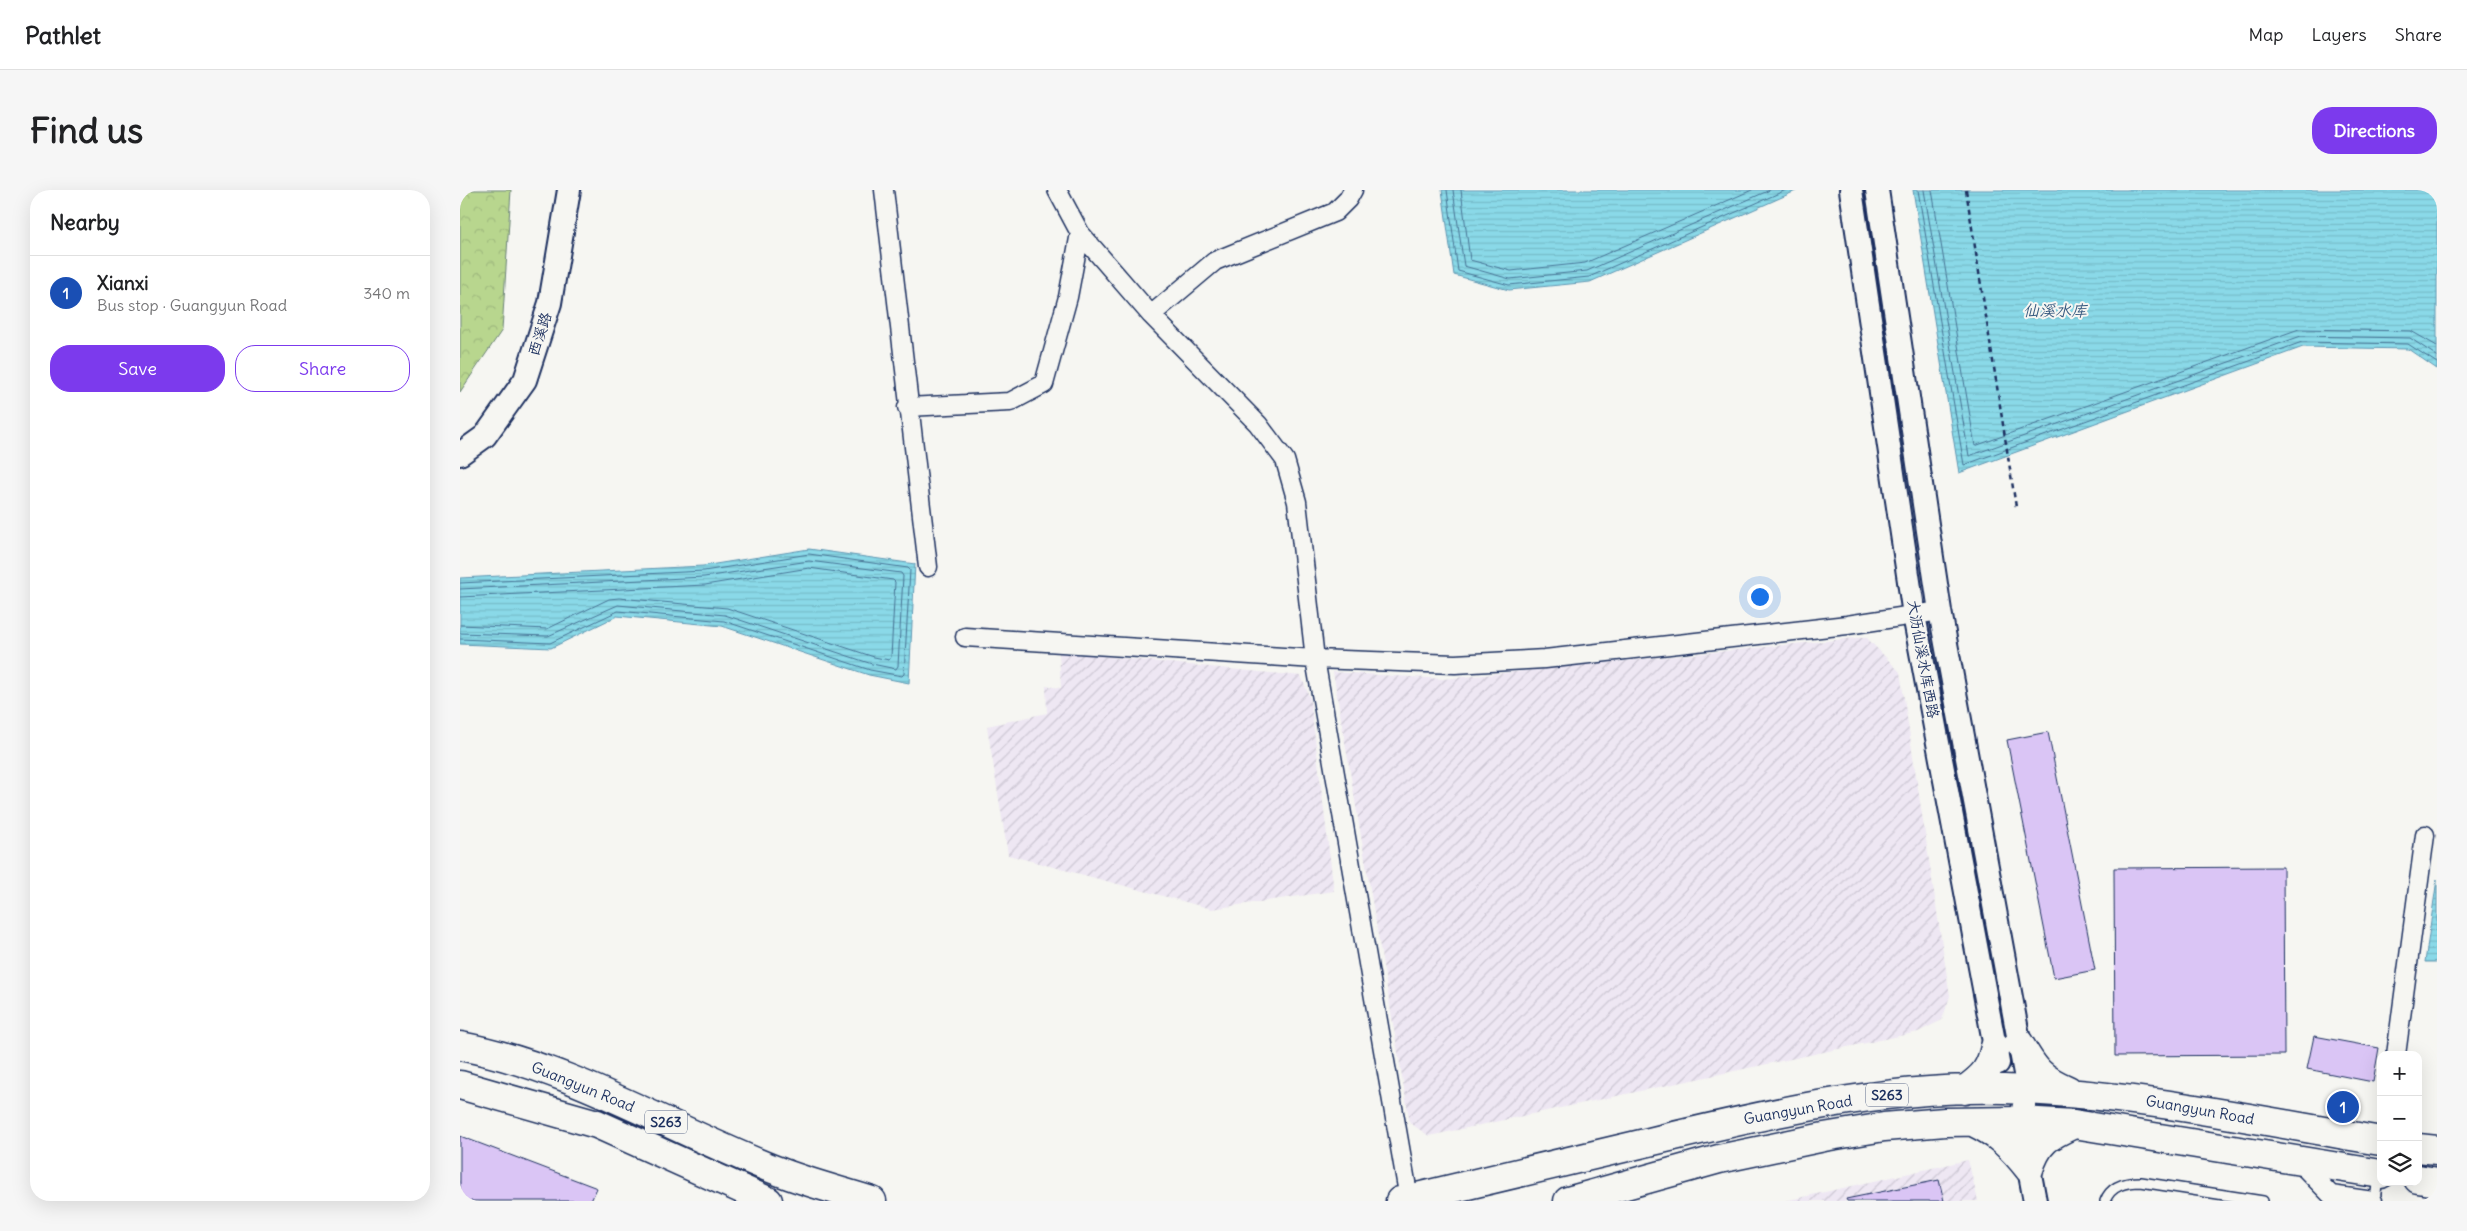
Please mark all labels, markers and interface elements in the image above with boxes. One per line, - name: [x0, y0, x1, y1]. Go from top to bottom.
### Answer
- text: Pathlet: [25, 20, 101, 50]
- text: Map: [2248, 23, 2283, 46]
- text: Layers: [2311, 23, 2367, 46]
- text: Share: [2395, 23, 2442, 46]
- button: Directions: [2312, 107, 2437, 154]
- text: Find us: [30, 108, 143, 152]
- text: Nearby: [50, 209, 120, 236]
- text: Xianxi: [97, 271, 149, 295]
- text: 1: [63, 283, 69, 303]
- text: 340 m: [363, 283, 410, 303]
- text: Bus stop · Guangyun Road: [97, 295, 287, 315]
- water label: 仙溪水库: [2023, 300, 2089, 320]
- street label: 西溪路: [524, 310, 556, 358]
- button: Save: [50, 345, 225, 392]
- button: Share: [235, 345, 410, 392]
- your location: [1747, 584, 1773, 610]
- street label: 大沥仙溪水库西路: [1904, 598, 1943, 720]
- map controls: [2377, 1051, 2422, 1186]
- button: +: [2377, 1051, 2422, 1096]
- street label: Guangyun Road: [529, 1057, 638, 1116]
- road number: S263: [1866, 1084, 1908, 1106]
- pin: 1: [2327, 1088, 2359, 1126]
- street label: Guangyun Road: [1742, 1091, 1854, 1128]
- street label: Guangyun Road: [2144, 1091, 2256, 1128]
- button: −: [2377, 1096, 2422, 1141]
- road number: S263: [645, 1110, 687, 1134]
- button: layers: [2377, 1141, 2422, 1186]

